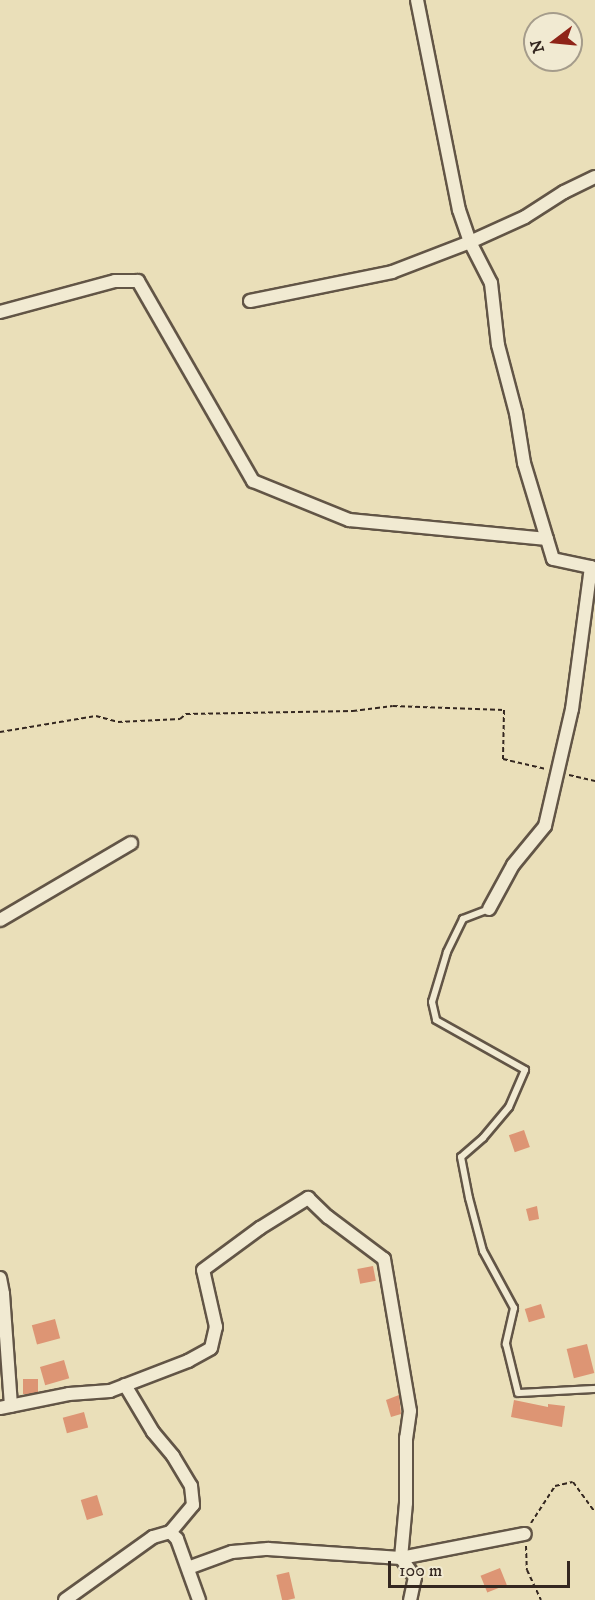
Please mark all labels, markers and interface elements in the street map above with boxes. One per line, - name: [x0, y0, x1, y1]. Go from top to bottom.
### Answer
- north arrow: [523, 12, 583, 72]
- text: N: [526, 37, 549, 55]
- scale bar: [391, 1549, 572, 1587]
- text: 100 m: [399, 1560, 442, 1582]

